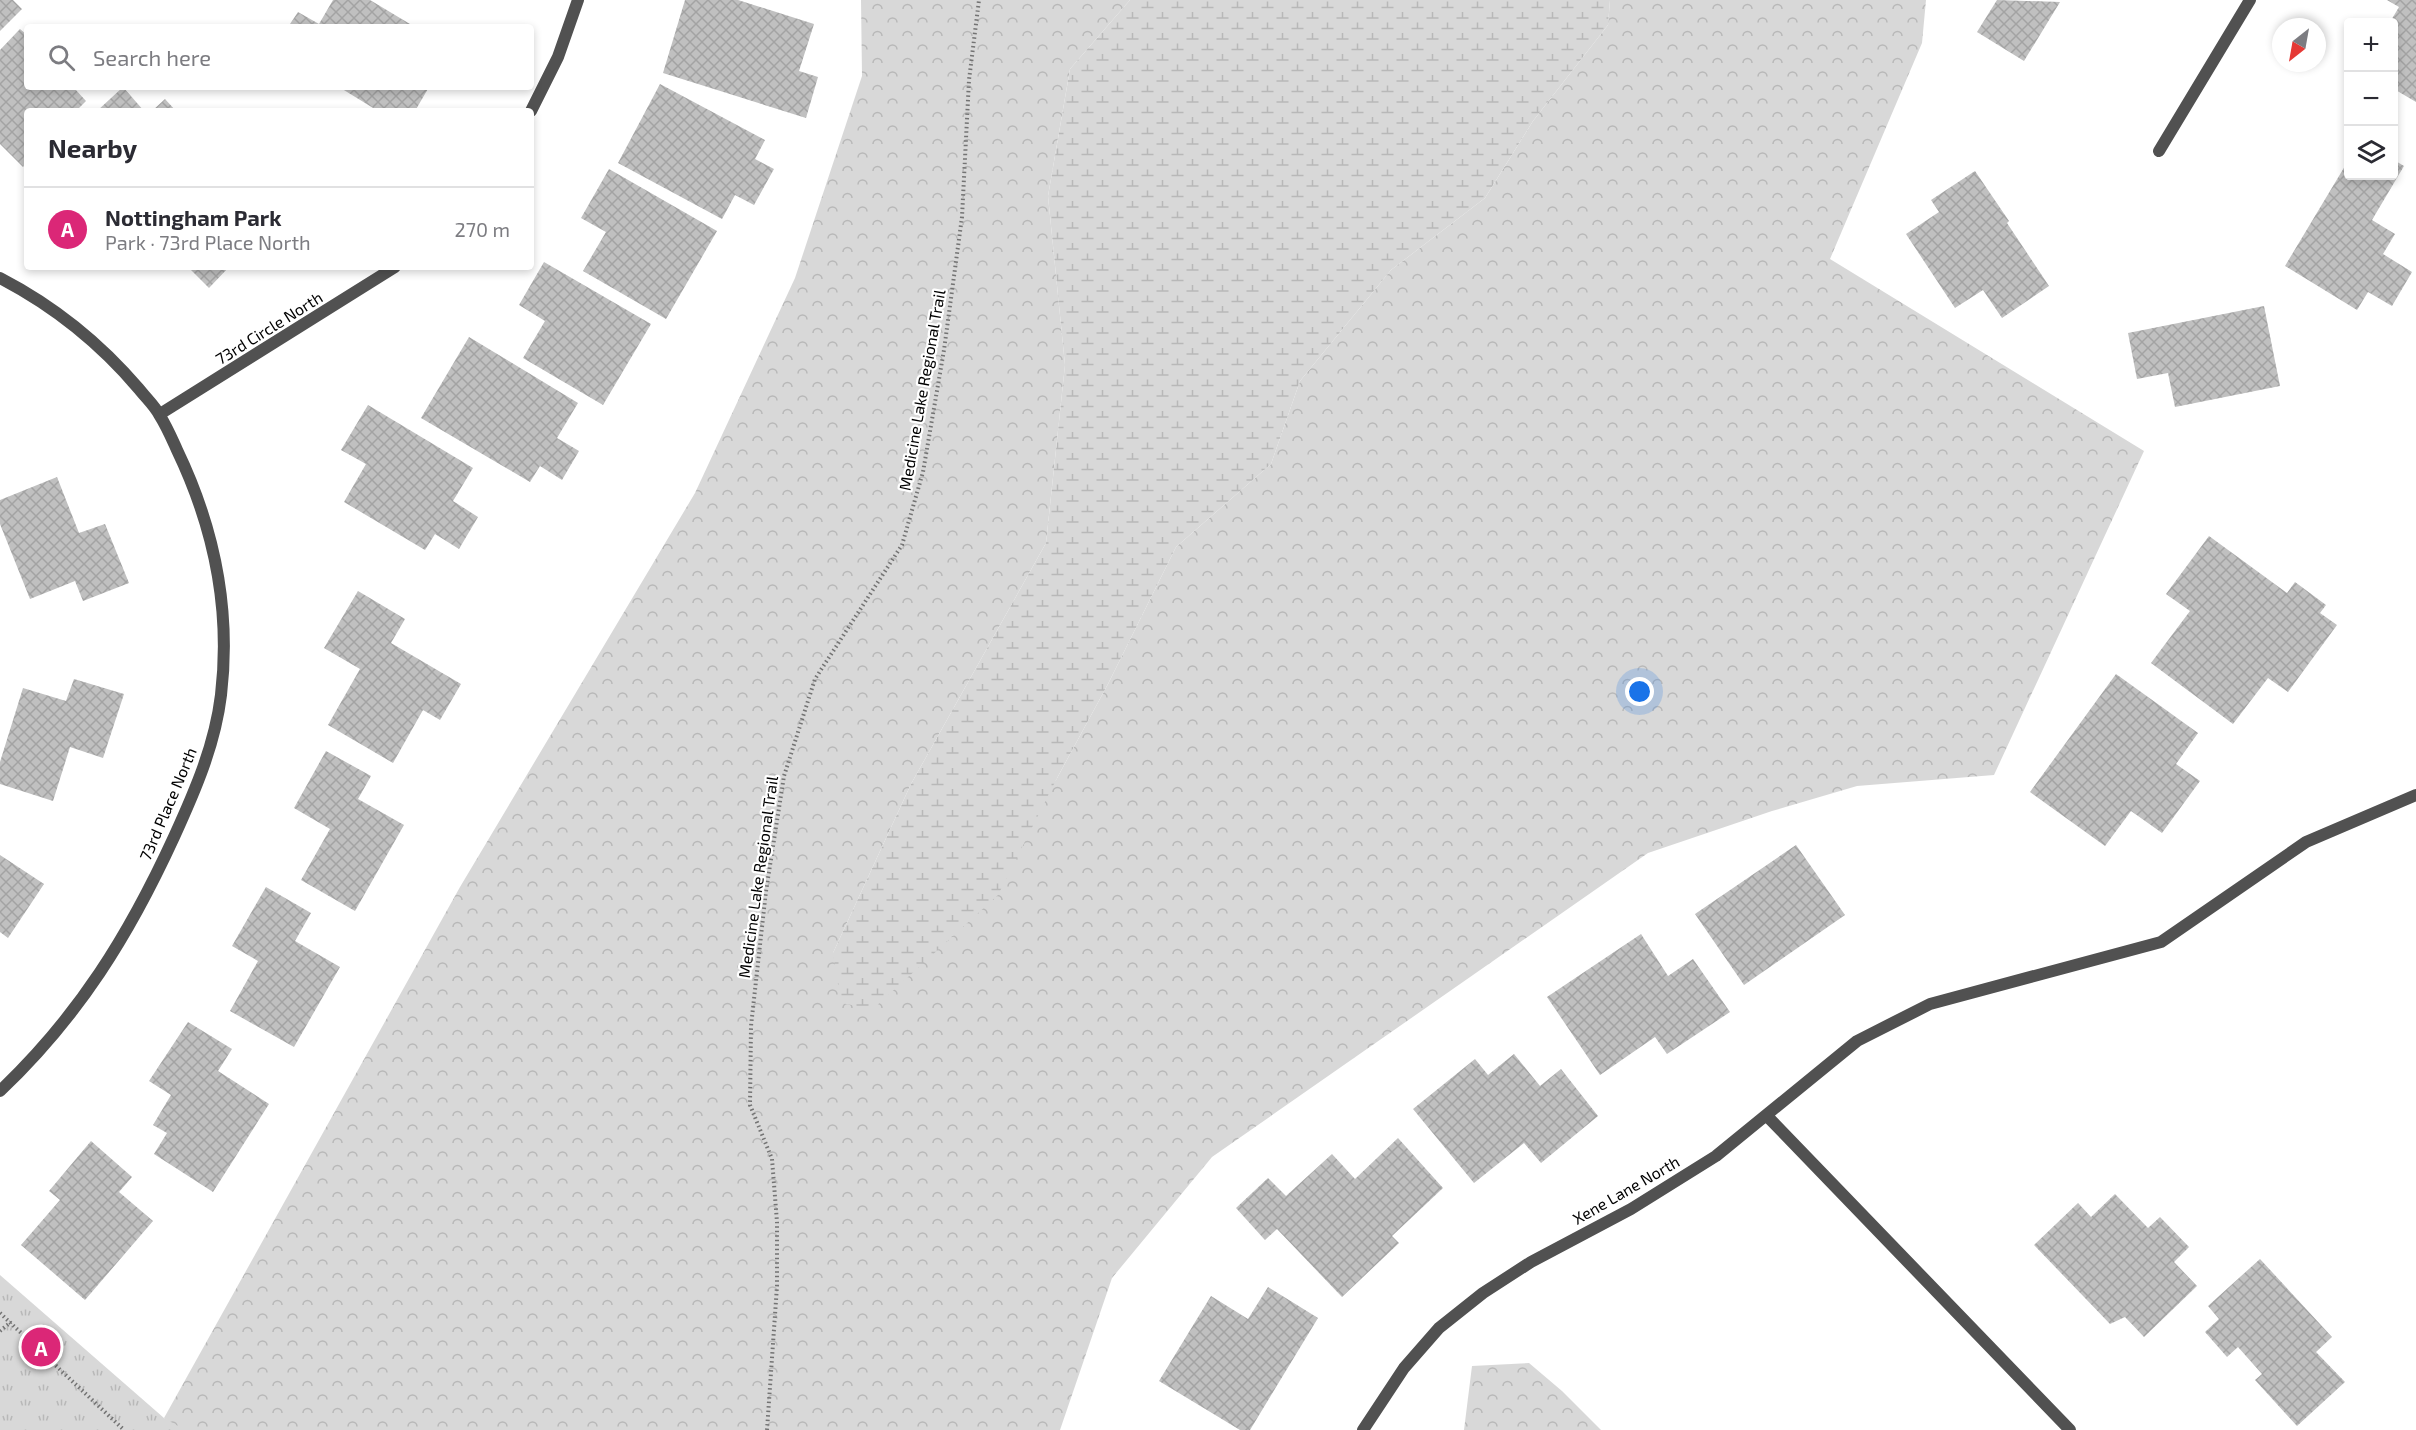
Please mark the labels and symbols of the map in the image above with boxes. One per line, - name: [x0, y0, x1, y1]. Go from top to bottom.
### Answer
- north arrow: [2272, 18, 2326, 72]
- street label: 73rd Circle North: [212, 287, 326, 368]
- street label: Medicine Lake Regional Trail: [894, 288, 949, 492]
- your location: [1625, 677, 1654, 706]
- street label: 73rd Place North: [135, 744, 200, 863]
- street label: Medicine Lake Regional Trail: [734, 774, 781, 979]
- street label: Xene Lane North: [1569, 1151, 1683, 1228]
- pin: A: [22, 1324, 60, 1370]

